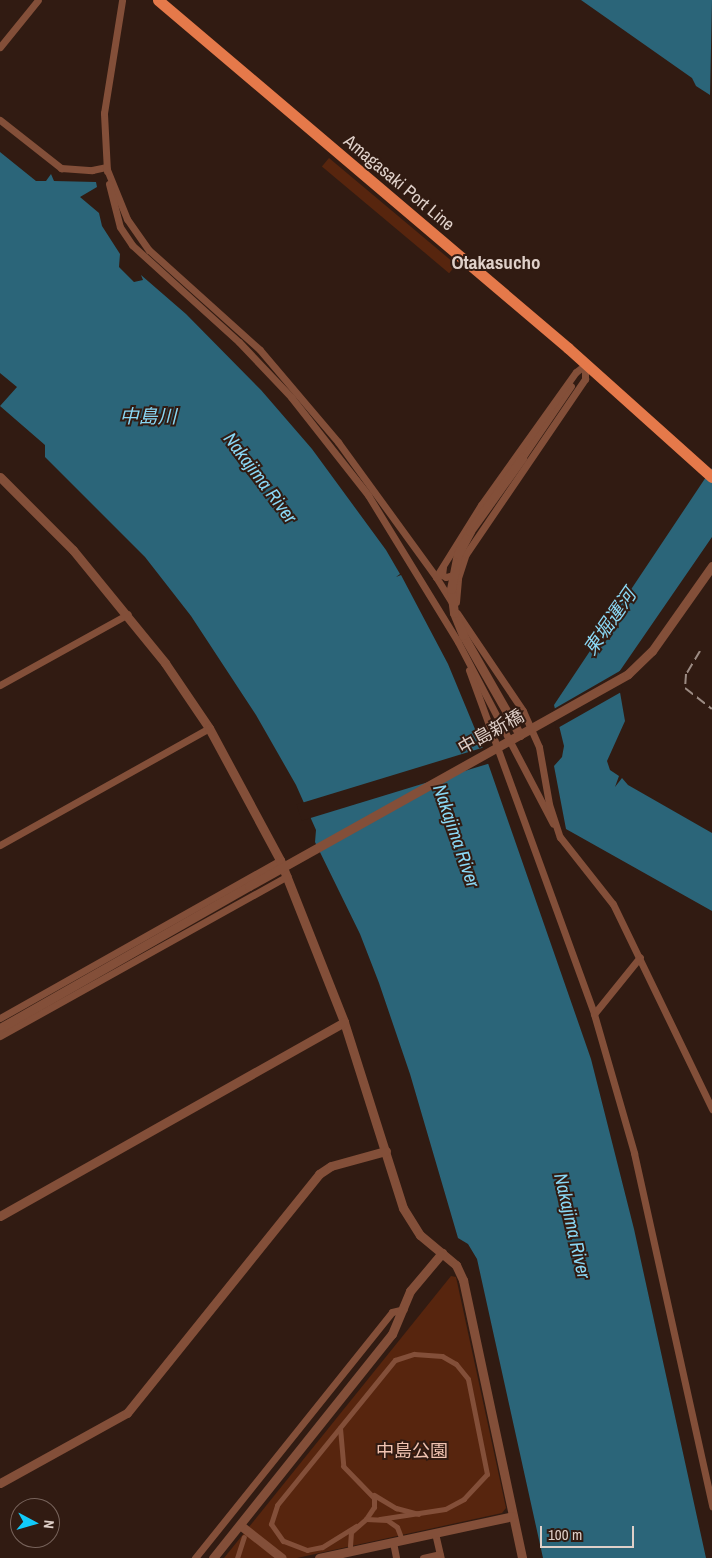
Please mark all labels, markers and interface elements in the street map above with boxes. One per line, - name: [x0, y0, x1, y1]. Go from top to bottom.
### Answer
- street label: Amagasaki Port Line: [339, 130, 459, 236]
- district label: Otakasucho: [451, 252, 541, 274]
- water label: 中島川: [120, 406, 176, 428]
- water label: Nakajima River: [219, 428, 301, 528]
- water label: 東堀運河: [579, 584, 641, 660]
- street label: 中島新橋: [454, 705, 528, 759]
- water label: Nakajima River: [428, 782, 484, 890]
- water label: Nakajima River: [549, 1171, 595, 1281]
- park label: 中島公園: [376, 1440, 448, 1462]
- north arrow: [10, 1498, 60, 1548]
- scale bar: [542, 1516, 636, 1548]
- text: N: [40, 1519, 58, 1530]
- text: 100 m: [548, 1524, 582, 1545]

